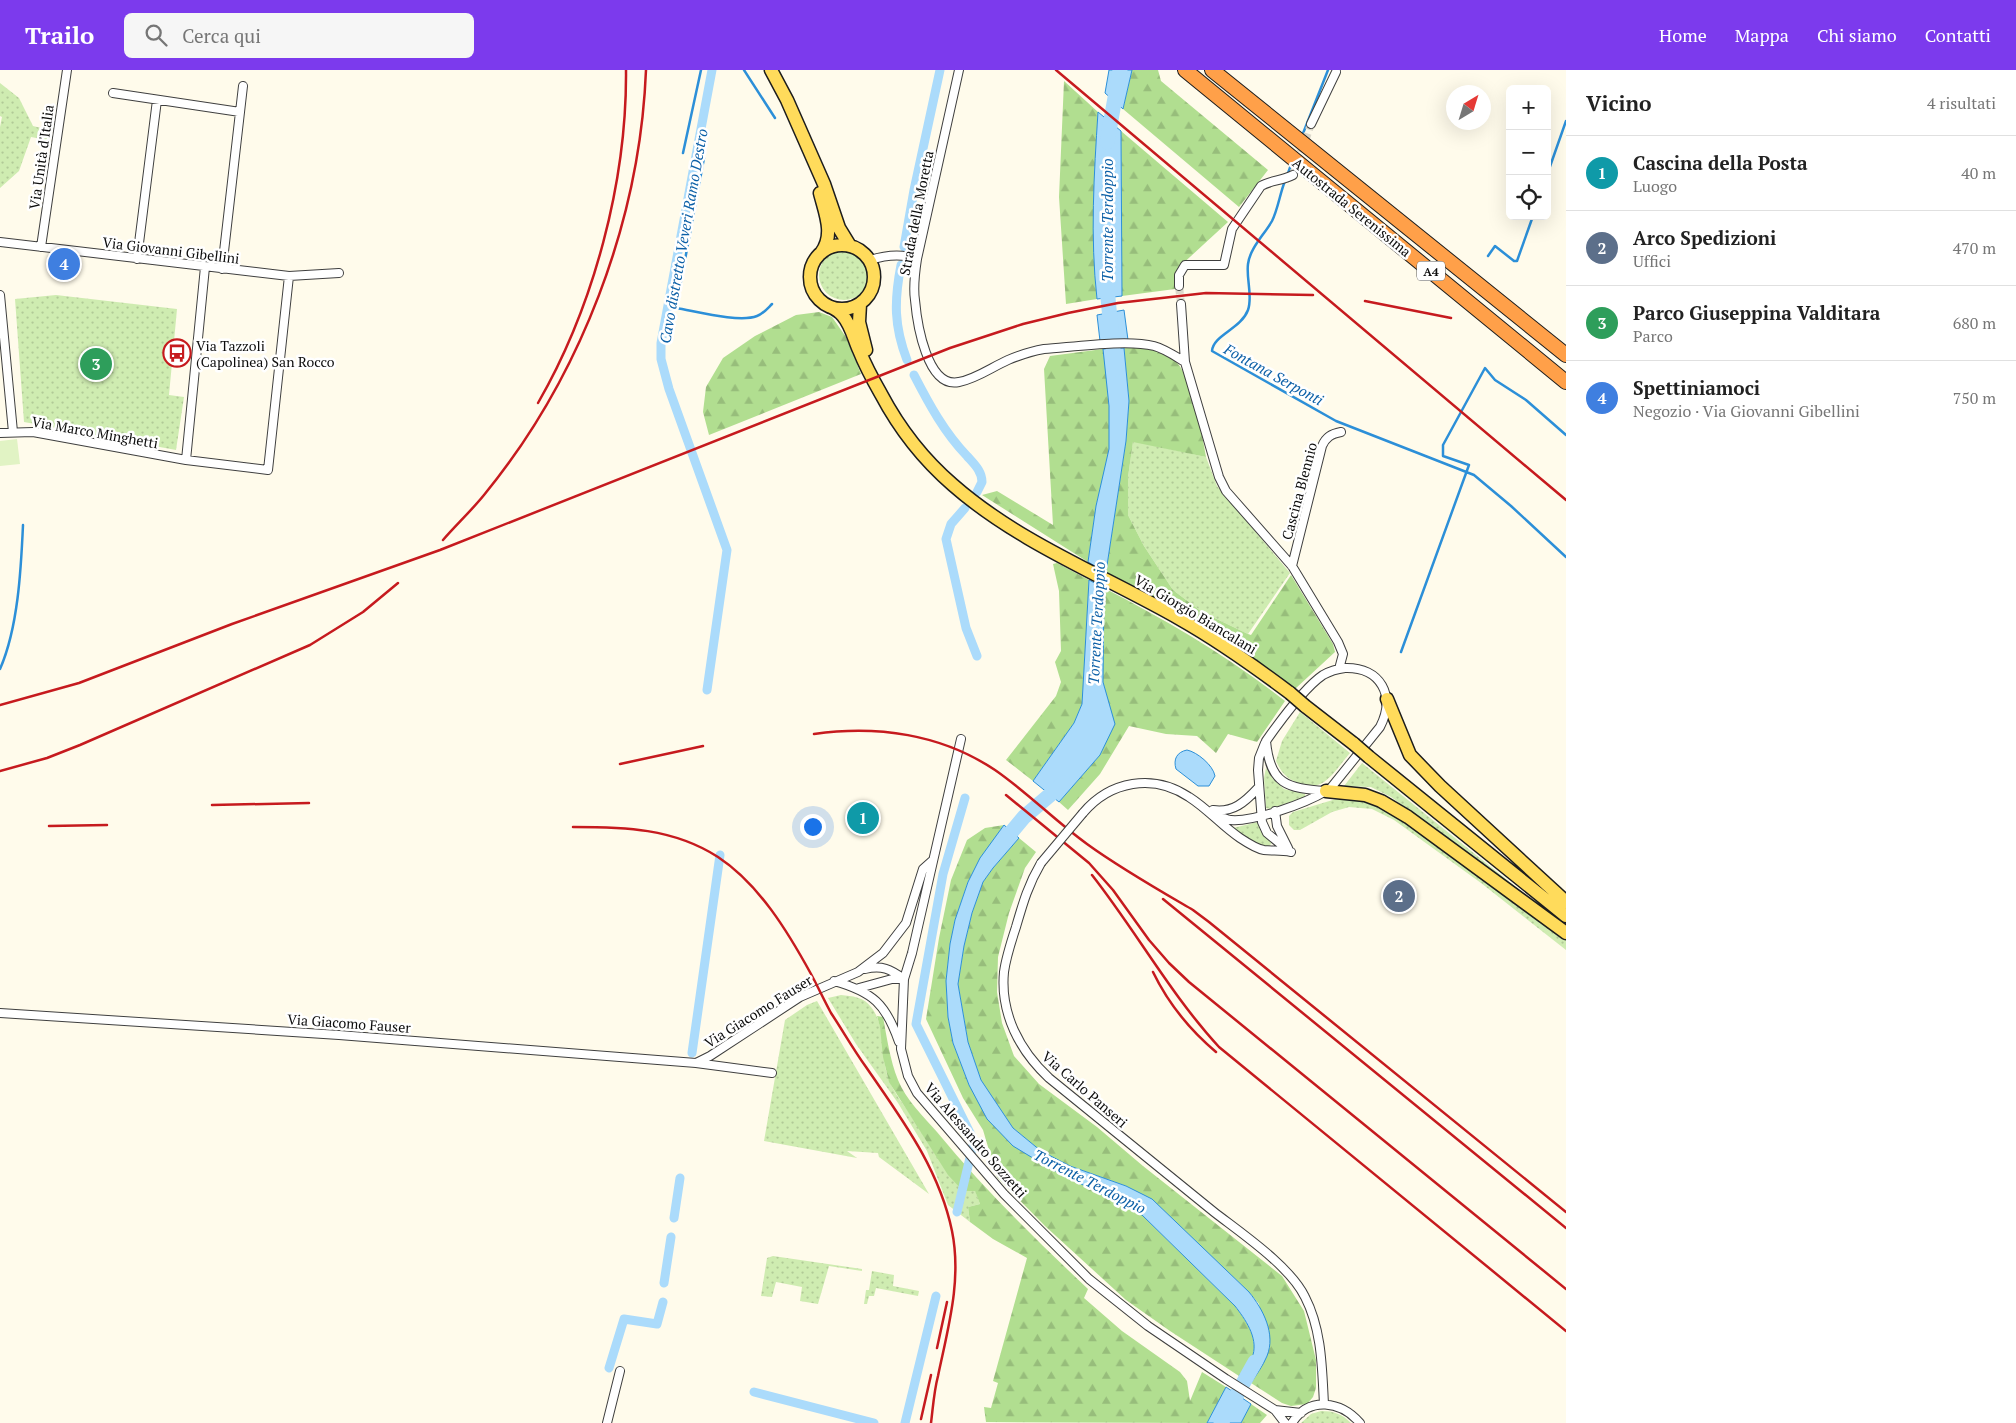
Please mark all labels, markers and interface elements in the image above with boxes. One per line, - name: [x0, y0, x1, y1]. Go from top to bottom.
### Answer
- search box: [124, 13, 474, 58]
- text: Trailo: [25, 19, 94, 51]
- icon: search: [142, 21, 170, 49]
- text: Cerca qui: [182, 23, 261, 48]
- text: Home: [1659, 23, 1707, 47]
- text: Mappa: [1735, 23, 1789, 47]
- text: Chi siamo: [1817, 23, 1897, 47]
- text: Contatti: [1925, 23, 1991, 47]
- north arrow: [1446, 85, 1491, 130]
- map controls: [1506, 85, 1551, 220]
- button: +: [1506, 85, 1551, 130]
- text: Vicino: [1586, 89, 1652, 117]
- text: 4 risultati: [1927, 92, 1996, 114]
- street label: Via Unità d'Italia: [24, 103, 58, 211]
- water label: Cavo distretto Veveri Ramo Destro: [654, 127, 712, 345]
- button: −: [1506, 130, 1551, 175]
- street label: Strada della Moretta: [895, 149, 937, 277]
- text: Cascina della Posta: [1633, 150, 1808, 175]
- street label: Autostrada Serenissima: [1289, 153, 1415, 261]
- water label: Torrente Terdoppio: [1097, 158, 1117, 282]
- text: 1: [1597, 162, 1607, 184]
- text: 40 m: [1961, 162, 1996, 184]
- button: locate: [1506, 175, 1551, 220]
- text: Luogo: [1633, 175, 1677, 197]
- text: Arco Spedizioni: [1633, 225, 1776, 250]
- street label: Via Giovanni Gibellini: [101, 232, 241, 268]
- text: 2: [1597, 237, 1607, 259]
- text: 470 m: [1953, 237, 1996, 259]
- pin: 4: [48, 245, 80, 283]
- text: Uffici: [1633, 250, 1671, 272]
- road number: A4: [1417, 262, 1445, 280]
- text: Parco Giuseppina Valditara: [1633, 300, 1880, 325]
- text: 3: [1597, 312, 1607, 334]
- text: 680 m: [1953, 312, 1996, 334]
- text: Parco: [1633, 325, 1673, 347]
- place label: Via Tazzoli (Capolinea) San Rocco: [196, 336, 335, 371]
- bus stop icon: Via Tazzoli (Capolinea) San Rocco: [162, 338, 192, 368]
- water label: Fontana Serponti: [1220, 338, 1328, 410]
- pin: 3: [80, 345, 112, 383]
- text: Spettiniamoci: [1633, 375, 1760, 400]
- text: 4: [1597, 387, 1607, 409]
- text: 750 m: [1953, 387, 1996, 409]
- text: Negozio · Via Giovanni Gibellini: [1633, 400, 1860, 422]
- street label: Via Marco Minghetti: [30, 412, 160, 452]
- street label: Cascina Blennio: [1277, 440, 1321, 542]
- water label: Torrente Terdoppio: [1083, 561, 1109, 685]
- street label: Via Giorgio Biancalani: [1131, 570, 1261, 658]
- pin: 1: [847, 799, 879, 837]
- your location: [800, 814, 826, 840]
- pin: 2: [1383, 877, 1415, 915]
- street label: Via Giacomo Fauser: [701, 970, 816, 1052]
- street label: Via Giacomo Fauser: [287, 1009, 412, 1037]
- street label: Via Carlo Panseri: [1038, 1047, 1132, 1131]
- street label: Via Alessandro Sozzetti: [921, 1078, 1031, 1202]
- water label: Torrente Terdoppio: [1031, 1144, 1150, 1218]

